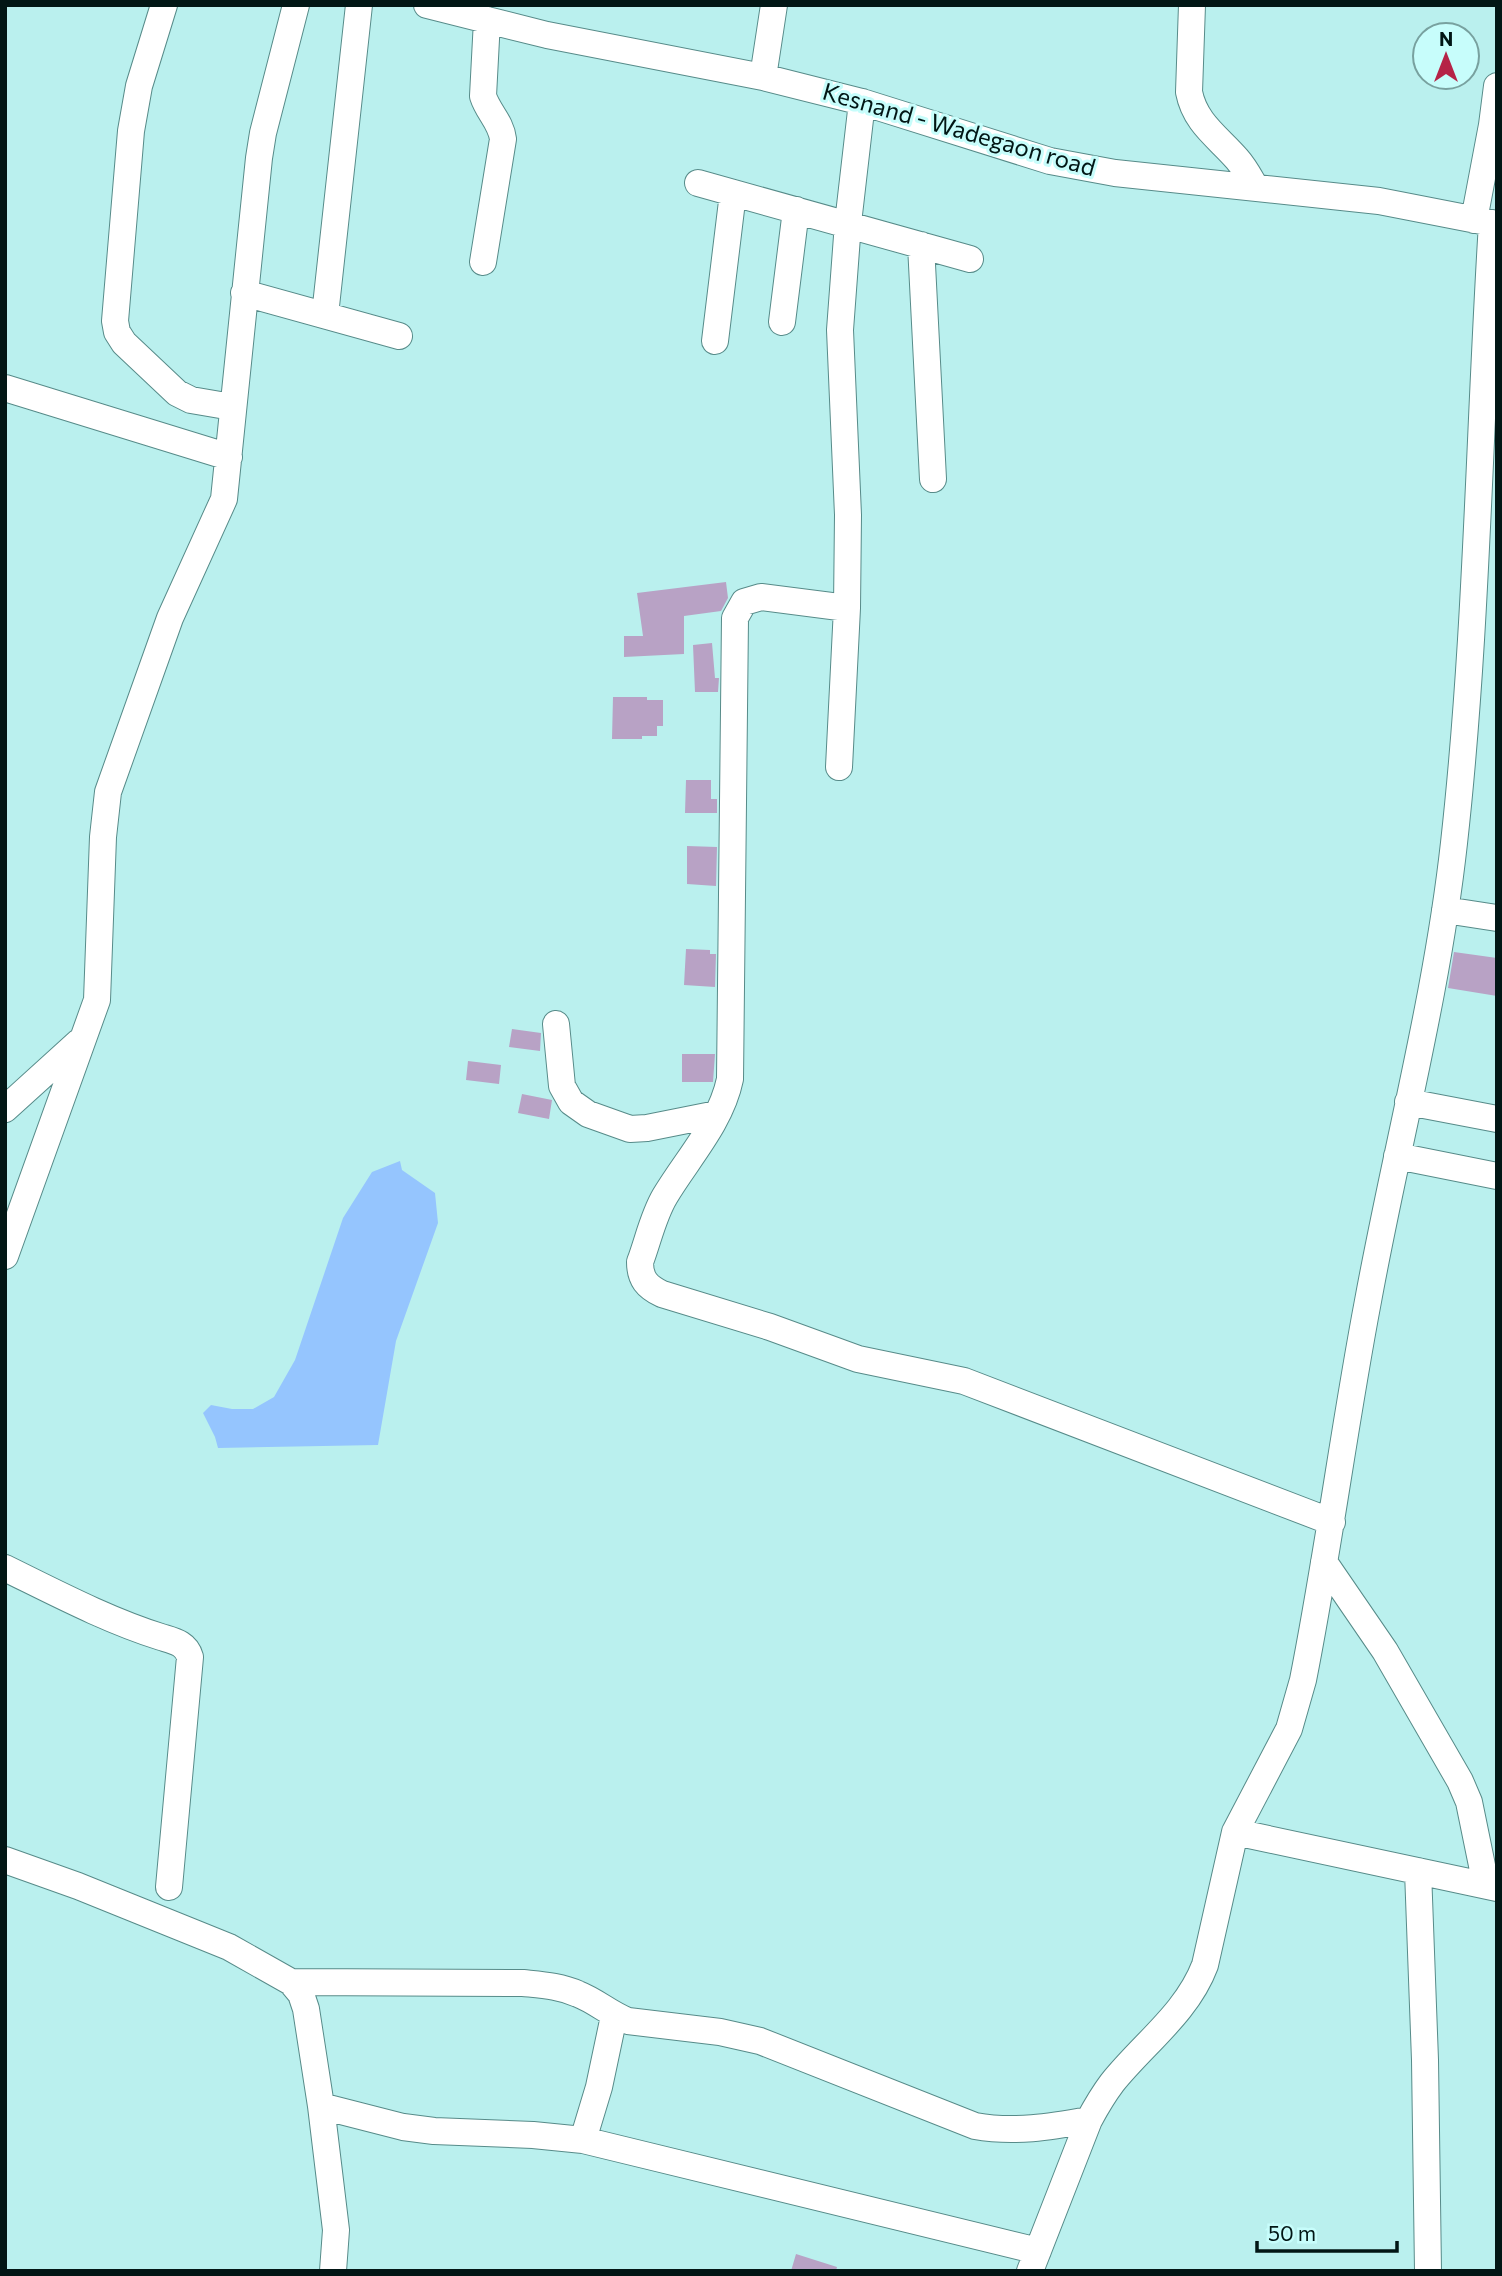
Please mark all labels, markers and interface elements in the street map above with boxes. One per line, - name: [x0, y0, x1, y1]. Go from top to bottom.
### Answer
- north arrow: [1411, 21, 1481, 91]
- text: N: [1439, 27, 1453, 50]
- street label: Kesnand - Wadegaon road: [820, 76, 1099, 181]
- scale bar: [1257, 2210, 1397, 2254]
- text: 50 m: [1268, 2220, 1316, 2245]

